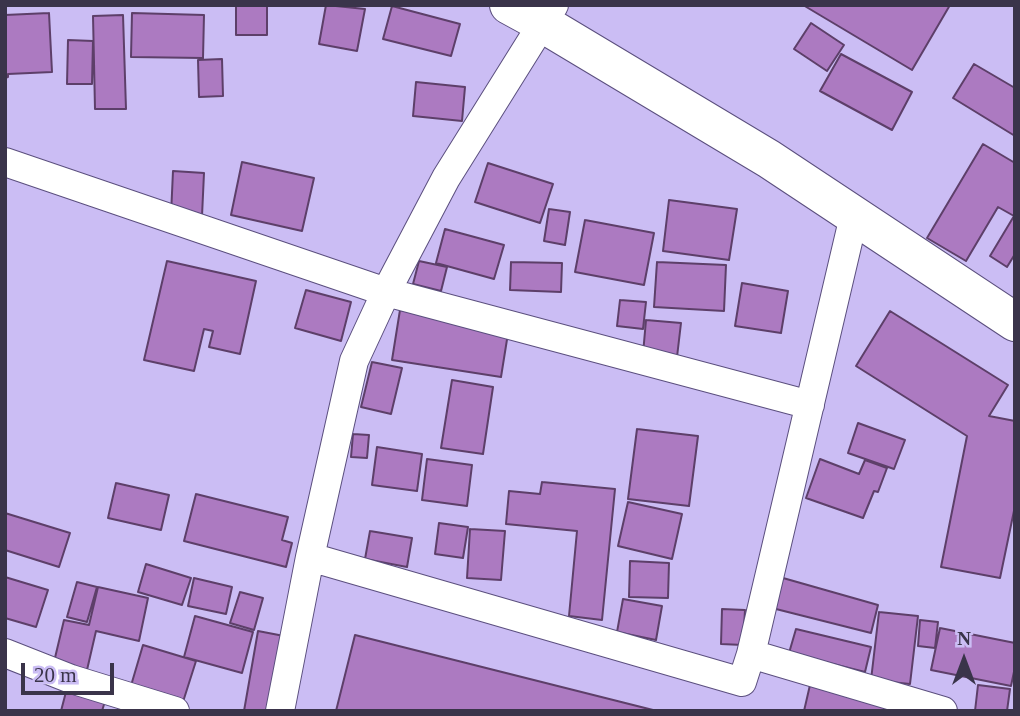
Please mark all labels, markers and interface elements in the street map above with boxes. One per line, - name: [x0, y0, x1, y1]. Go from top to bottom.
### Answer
- north arrow: [929, 625, 999, 695]
- text: N: [957, 628, 971, 649]
- scale bar: [24, 650, 117, 694]
- text: 20 m: [34, 663, 77, 687]

